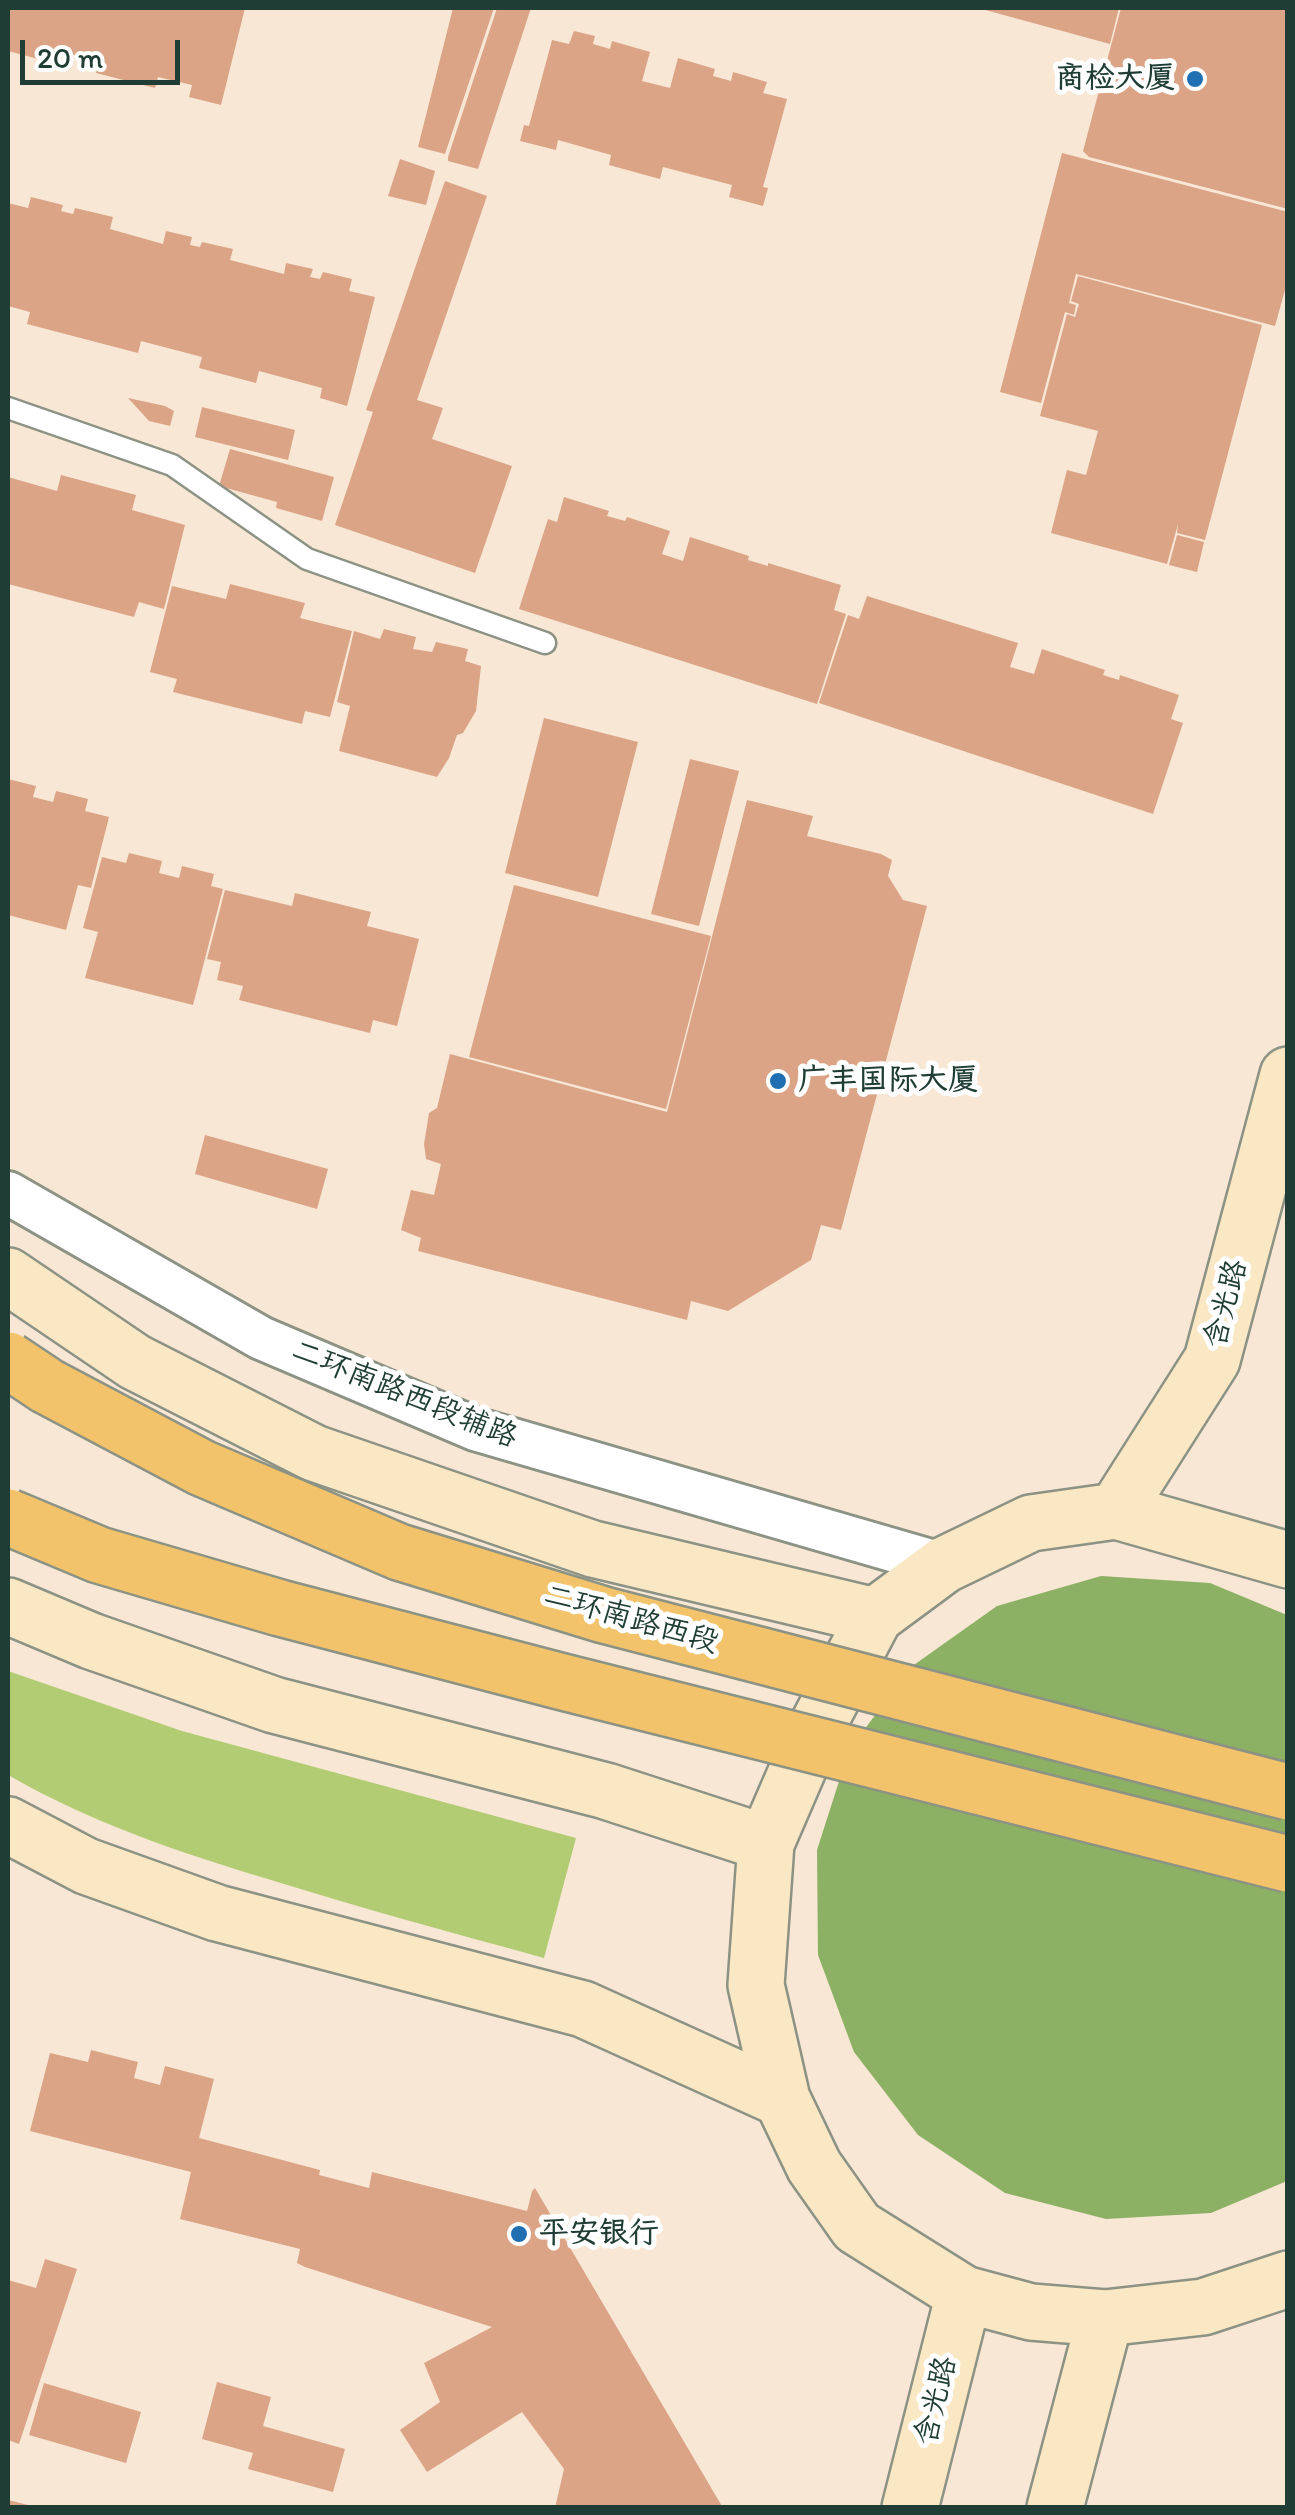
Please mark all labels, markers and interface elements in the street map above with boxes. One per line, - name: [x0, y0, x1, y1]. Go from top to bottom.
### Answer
- scale bar: [25, 20, 185, 82]
- text: 20 m: [37, 39, 103, 76]
- place label: 商检大厦: [1055, 61, 1175, 97]
- marker: 商检大厦: [1184, 68, 1206, 90]
- place label: 广丰国际大厦: [798, 1063, 978, 1099]
- marker: 广丰国际大厦: [767, 1070, 789, 1092]
- street label: 含光路: [1198, 1256, 1256, 1352]
- street label: 二环南路西段辅路: [286, 1333, 522, 1457]
- street label: 二环南路西段: [540, 1578, 722, 1662]
- place label: 平安银行: [539, 2216, 659, 2252]
- marker: 平安银行: [508, 2223, 530, 2245]
- street label: 含光路: [909, 2353, 965, 2449]

